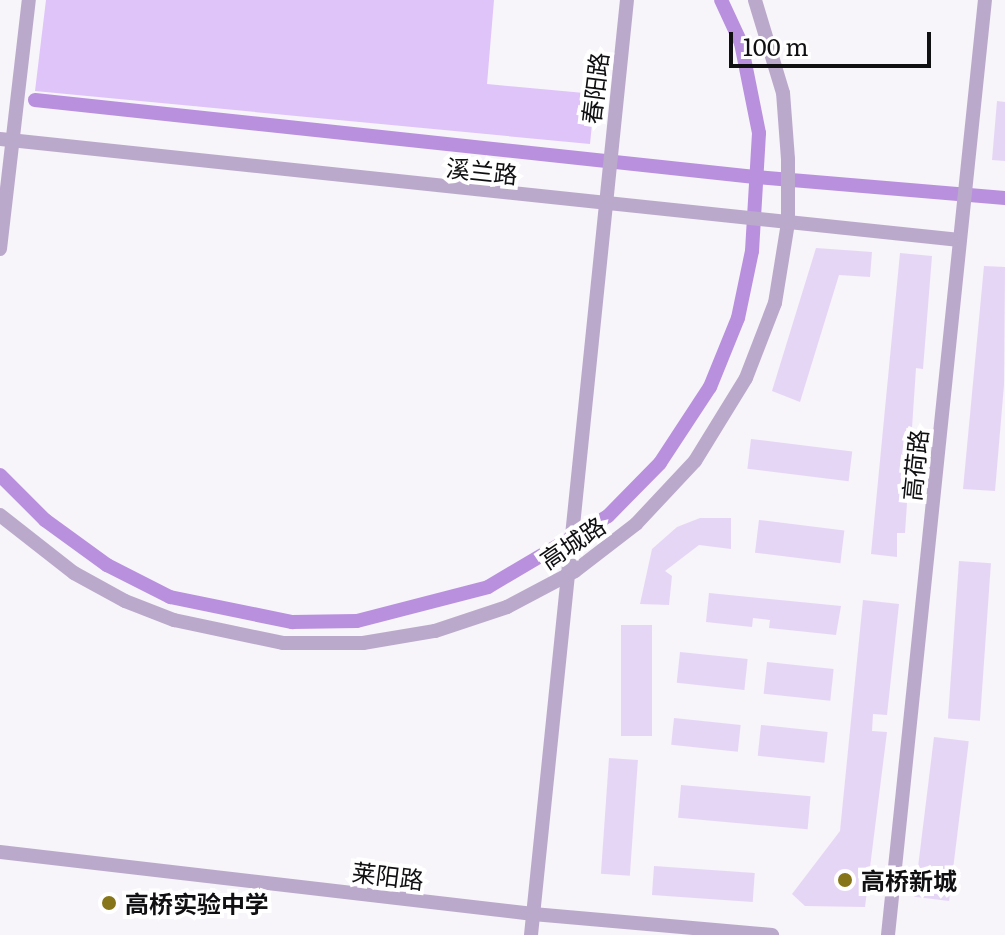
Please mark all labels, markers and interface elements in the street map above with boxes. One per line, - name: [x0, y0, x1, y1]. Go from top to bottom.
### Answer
- scale bar: [733, 16, 935, 66]
- text: 100 m: [743, 28, 809, 63]
- street label: 春阳路: [575, 51, 613, 125]
- street label: 溪兰路: [445, 152, 519, 188]
- street label: 高荷路: [896, 428, 932, 502]
- street label: 高城路: [534, 510, 610, 574]
- street label: 莱阳路: [351, 856, 425, 894]
- place label: 高桥新城: [861, 866, 957, 894]
- marker: 高桥新城: [836, 871, 854, 889]
- place label: 高桥实验中学: [125, 889, 269, 917]
- marker: 高桥实验中学: [100, 894, 118, 912]

